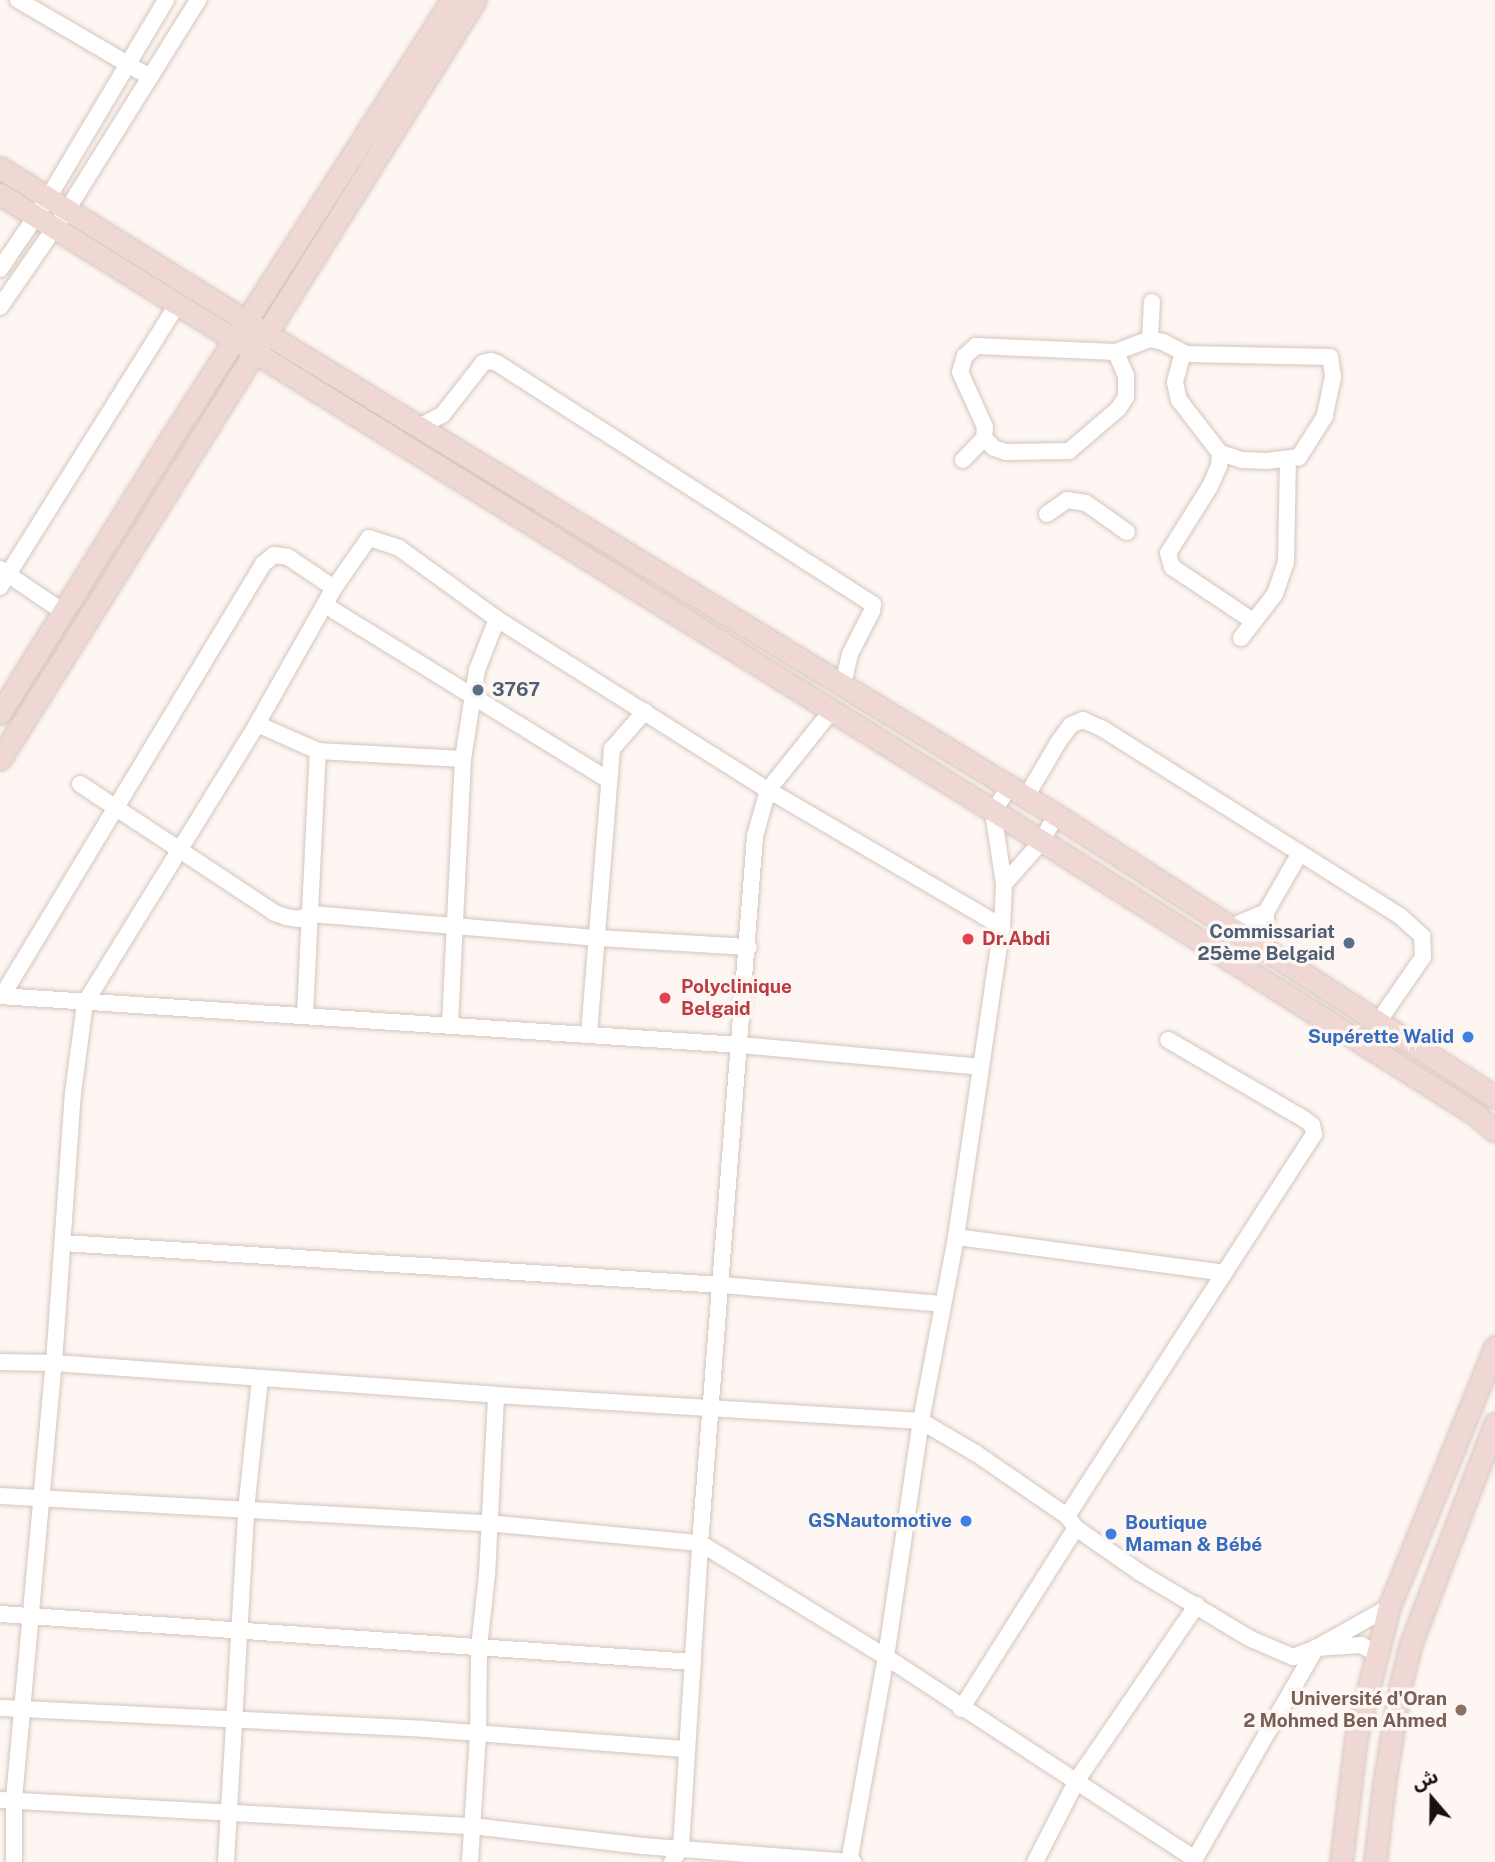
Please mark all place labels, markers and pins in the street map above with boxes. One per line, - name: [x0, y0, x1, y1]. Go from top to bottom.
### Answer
- place label: 3767: [492, 679, 540, 701]
- marker: 3767: [470, 682, 486, 698]
- place label: Commissariat 25ème Belgaid: [1197, 921, 1335, 965]
- place label: Dr.Abdi: [982, 928, 1050, 950]
- marker: Dr.Abdi: [960, 931, 976, 947]
- marker: Commissariat 25ème Belgaid: [1341, 935, 1357, 951]
- place label: Polyclinique Belgaid: [681, 976, 792, 1020]
- marker: Polyclinique Belgaid: [655, 988, 675, 1008]
- place label: Supérette Walid: [1307, 1026, 1454, 1048]
- marker: Supérette Walid: [1460, 1029, 1476, 1045]
- place label: GSNautomotive: [808, 1510, 952, 1532]
- place label: Boutique Maman & Bébé: [1125, 1512, 1262, 1556]
- marker: GSNautomotive: [958, 1513, 974, 1529]
- marker: Boutique Maman & Bébé: [1103, 1526, 1119, 1542]
- place label: Université d'Oran 2 Mohmed Ben Ahmed: [1243, 1688, 1447, 1732]
- marker: Université d'Oran 2 Mohmed Ben Ahmed: [1453, 1702, 1469, 1718]

